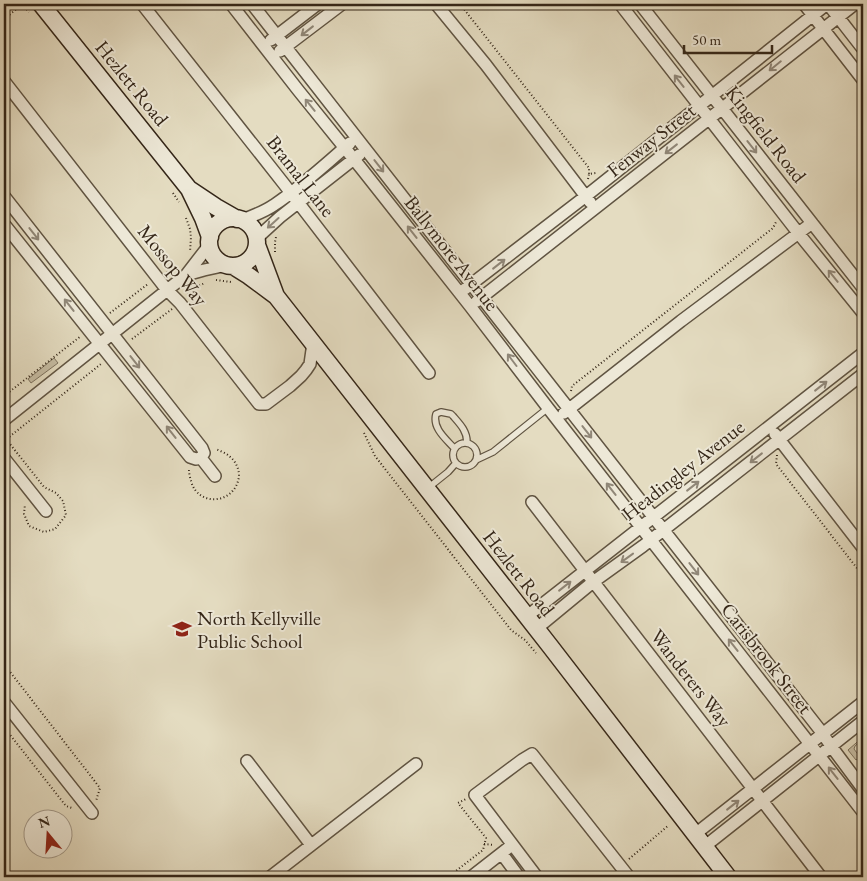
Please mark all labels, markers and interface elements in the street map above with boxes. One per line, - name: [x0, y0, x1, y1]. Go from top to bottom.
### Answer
- scale bar: [684, 22, 772, 54]
- one-way arrow: [301, 25, 314, 36]
- text: 50 m: [692, 30, 721, 49]
- street label: Hezlett Road: [90, 35, 175, 132]
- one-way arrow: [769, 61, 782, 72]
- one-way arrow: [674, 75, 685, 88]
- street label: Kingfield Road: [720, 80, 813, 189]
- street label: Fenway Street: [601, 97, 701, 183]
- one-way arrow: [305, 99, 316, 112]
- street label: Bramal Lane: [261, 130, 341, 222]
- one-way arrow: [747, 140, 758, 153]
- one-way arrow: [664, 143, 677, 154]
- one-way arrow: [374, 159, 384, 173]
- street label: Ballymore Avenue: [399, 190, 505, 316]
- one-way arrow: [266, 218, 279, 229]
- street label: Mossop Way: [132, 219, 214, 311]
- one-way arrow: [406, 226, 417, 239]
- one-way arrow: [29, 228, 40, 241]
- one-way arrow: [492, 258, 505, 269]
- one-way arrow: [827, 269, 838, 282]
- one-way arrow: [64, 299, 75, 312]
- one-way arrow: [506, 354, 517, 367]
- one-way arrow: [129, 355, 140, 368]
- one-way arrow: [814, 381, 827, 392]
- street label: Headingley Avenue: [616, 414, 750, 526]
- one-way arrow: [581, 425, 592, 438]
- one-way arrow: [165, 426, 176, 439]
- one-way arrow: [749, 453, 763, 463]
- one-way arrow: [686, 481, 699, 492]
- one-way arrow: [606, 482, 617, 495]
- street label: Hezlett Road: [477, 525, 561, 622]
- one-way arrow: [621, 552, 635, 563]
- one-way arrow: [688, 563, 699, 576]
- one-way arrow: [558, 581, 571, 592]
- street label: Carisbrook Street: [715, 597, 819, 719]
- place label: North Kellyville Public School: [197, 605, 321, 654]
- school or university icon: North Kellyville Public School: [171, 618, 193, 640]
- street label: Wanderers Way: [645, 624, 737, 732]
- one-way arrow: [728, 639, 739, 652]
- one-way arrow: [828, 767, 839, 780]
- one-way arrow: [726, 800, 740, 810]
- north arrow: [22, 808, 72, 858]
- text: N: [36, 811, 53, 832]

